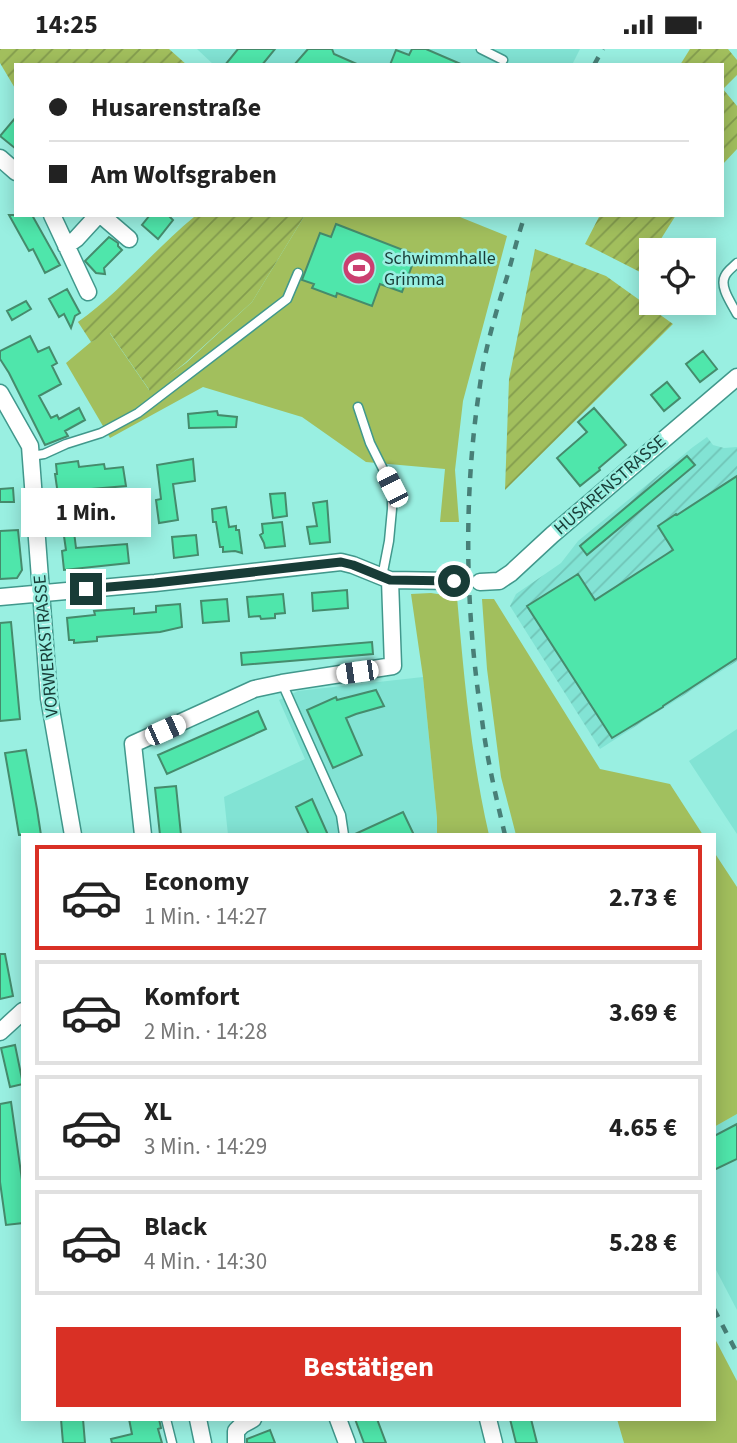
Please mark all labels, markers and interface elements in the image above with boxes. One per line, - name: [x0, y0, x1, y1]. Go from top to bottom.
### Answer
- text: 14:25: [35, 6, 98, 43]
- text: Husarenstraße: [91, 89, 261, 126]
- text: Am Wolfsgraben: [91, 156, 277, 193]
- map controls: [639, 238, 716, 315]
- button: locate: [639, 238, 716, 315]
- place label: Schwimmhalle Grimma: [384, 246, 496, 292]
- sports icon: Schwimmhalle Grimma: [340, 249, 378, 287]
- street label: HUSARENSTRASSE: [548, 429, 672, 541]
- car: [374, 464, 411, 510]
- callout: 1 Min.: [21, 487, 151, 537]
- text: 1 Min.: [56, 496, 116, 529]
- route start: [438, 565, 470, 597]
- route end: [70, 573, 102, 605]
- street label: VORWERKSTRASSE: [27, 574, 65, 718]
- car: [335, 659, 380, 685]
- car: [142, 712, 189, 748]
- text: Economy: [144, 863, 249, 900]
- icon: car: [60, 866, 123, 929]
- text: 2.73 €: [609, 879, 677, 916]
- text: 1 Min. · 14:27: [144, 900, 267, 933]
- text: Komfort: [144, 978, 240, 1015]
- icon: car: [60, 981, 123, 1044]
- text: 3.69 €: [609, 994, 677, 1031]
- text: 2 Min. · 14:28: [144, 1015, 267, 1048]
- text: XL: [144, 1093, 172, 1130]
- icon: car: [60, 1096, 123, 1159]
- text: 4.65 €: [609, 1109, 677, 1146]
- text: 3 Min. · 14:29: [144, 1130, 267, 1163]
- text: Black: [144, 1208, 207, 1245]
- icon: car: [60, 1211, 123, 1274]
- text: 5.28 €: [609, 1224, 677, 1261]
- text: 4 Min. · 14:30: [144, 1245, 267, 1278]
- button: Bestätigen: [56, 1327, 681, 1407]

